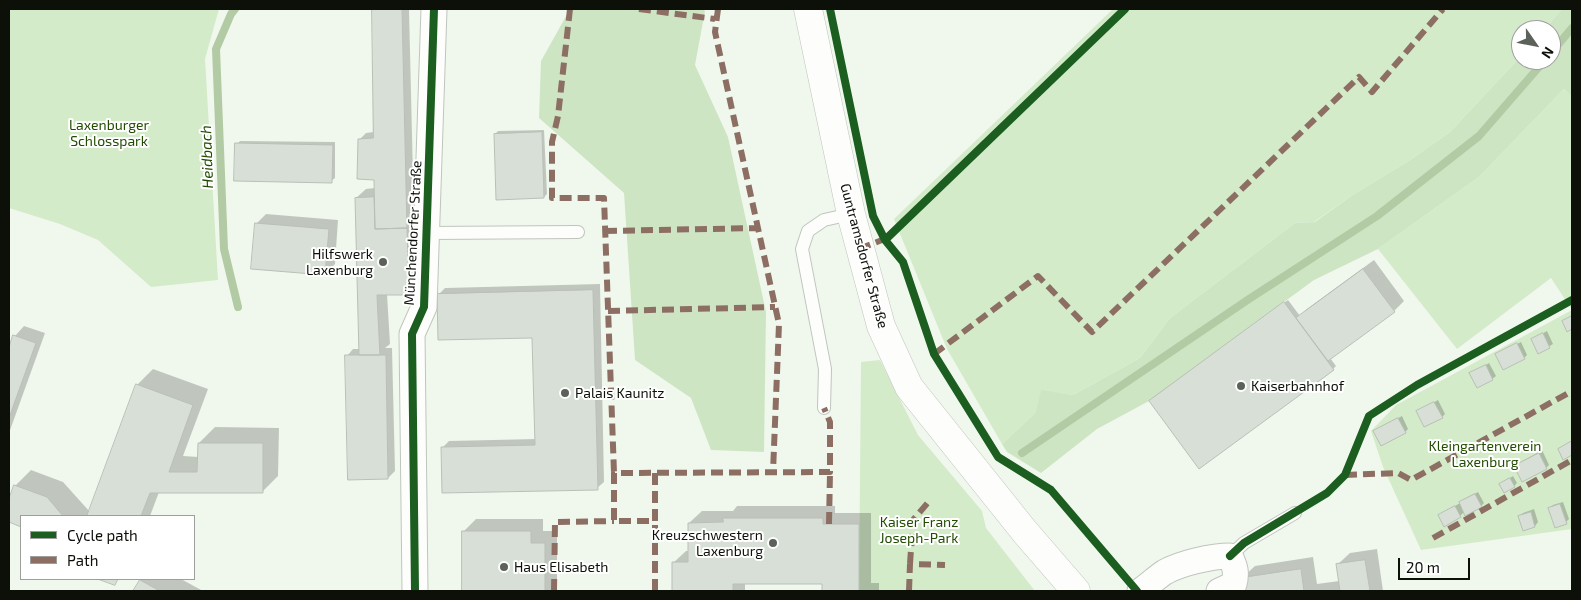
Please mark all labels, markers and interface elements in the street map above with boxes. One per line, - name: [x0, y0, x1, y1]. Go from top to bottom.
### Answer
- north arrow: [1511, 20, 1561, 70]
- text: N: [1538, 44, 1558, 62]
- park label: Laxenburger Schlosspark: [69, 117, 149, 150]
- water label: Heidbach: [197, 125, 217, 189]
- street label: Münchendorfer Straße: [401, 160, 425, 306]
- street label: Guntramsdorfer Straße: [837, 182, 891, 330]
- place label: Hilfswerk Laxenburg: [306, 246, 373, 278]
- marker: Hilfswerk Laxenburg: [377, 256, 389, 268]
- place label: Kaiserbahnhof: [1251, 378, 1344, 394]
- marker: Kaiserbahnhof: [1235, 380, 1247, 392]
- place label: Palais Kaunitz: [575, 385, 664, 401]
- marker: Palais Kaunitz: [559, 387, 571, 399]
- park label: Kleingartenverein Laxenburg: [1429, 438, 1541, 471]
- park label: Kaiser Franz Joseph-Park: [880, 514, 958, 546]
- legend: [20, 515, 195, 580]
- text: Cycle path: [67, 526, 138, 544]
- place label: Kreuzschwestern Laxenburg: [652, 527, 763, 560]
- marker: Kreuzschwestern Laxenburg: [767, 537, 779, 549]
- scale bar: [1401, 548, 1474, 580]
- text: Path: [67, 551, 98, 569]
- text: 20 m: [1406, 558, 1440, 576]
- place label: Haus Elisabeth: [514, 559, 608, 575]
- marker: Haus Elisabeth: [498, 561, 510, 573]

